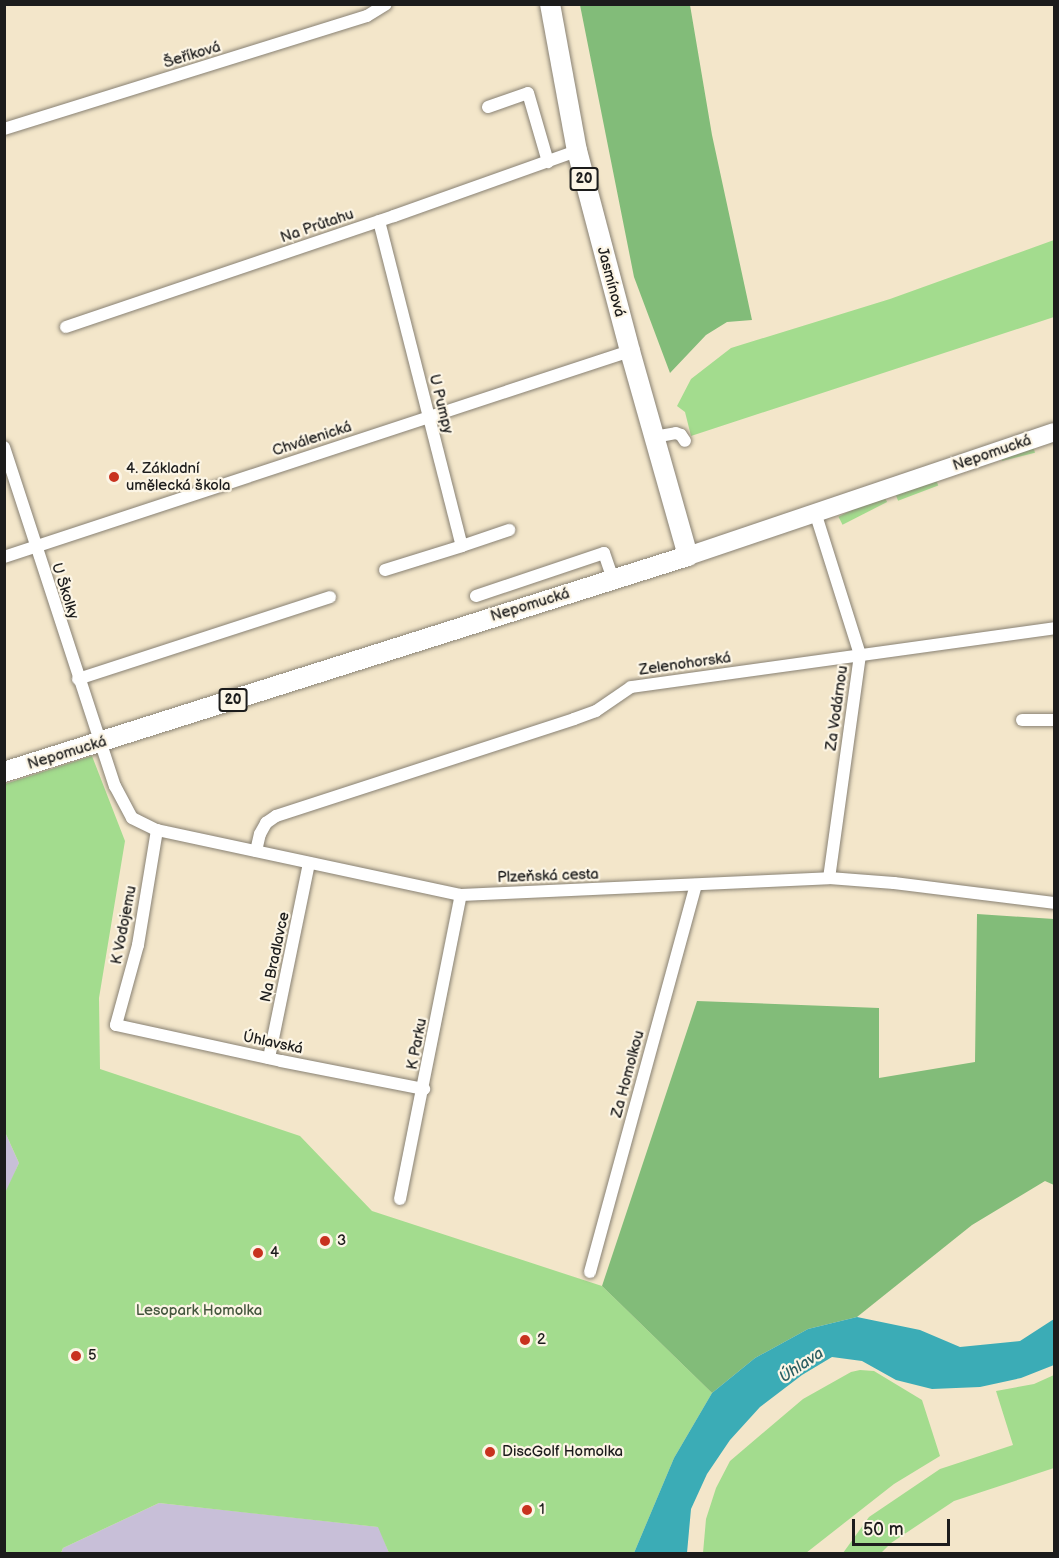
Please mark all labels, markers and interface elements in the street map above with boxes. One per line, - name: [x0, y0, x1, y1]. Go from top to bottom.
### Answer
- street label: Šeříková: [161, 38, 223, 72]
- road number: 20: [569, 168, 599, 190]
- street label: Na Průtahu: [278, 205, 356, 247]
- street label: Jasmínová: [593, 245, 629, 319]
- street label: U Pumpy: [425, 372, 457, 436]
- street label: Chválenická: [270, 418, 354, 460]
- street label: Nepomucká: [950, 431, 1034, 475]
- place label: 4. Základní umělecká škola: [126, 459, 230, 494]
- marker: 4. Základní umělecká škola: [107, 470, 121, 484]
- street label: U Školky: [47, 560, 83, 622]
- street label: Nepomucká: [488, 584, 572, 626]
- street label: Zelenohorská: [638, 649, 732, 679]
- street label: Za Vodárnou: [822, 664, 852, 752]
- road number: 20: [218, 689, 248, 711]
- street label: Nepomucká: [25, 732, 109, 774]
- street label: Plzeňská cesta: [497, 865, 599, 887]
- street label: K Vodojemu: [108, 884, 140, 966]
- street label: Na Bradlavce: [257, 910, 293, 1004]
- street label: K Parku: [403, 1017, 431, 1071]
- street label: Úhlavská: [241, 1028, 305, 1058]
- street label: Za Homolkou: [608, 1029, 648, 1119]
- place label: 3: [337, 1232, 346, 1250]
- marker: 3: [318, 1234, 332, 1248]
- place label: 4: [270, 1244, 279, 1262]
- marker: 4: [251, 1246, 265, 1260]
- park label: Lesopark Homolka: [136, 1302, 262, 1320]
- place label: 2: [537, 1331, 546, 1349]
- marker: 2: [518, 1333, 532, 1347]
- water label: Úhlava: [776, 1344, 828, 1388]
- place label: 5: [88, 1347, 97, 1365]
- marker: 5: [69, 1349, 83, 1363]
- place label: DiscGolf Homolka: [502, 1443, 623, 1461]
- marker: DiscGolf Homolka: [483, 1445, 497, 1459]
- place label: 1: [539, 1501, 545, 1519]
- marker: 1: [520, 1503, 534, 1517]
- scale bar: [855, 1507, 952, 1545]
- text: 50 m: [863, 1519, 904, 1540]

